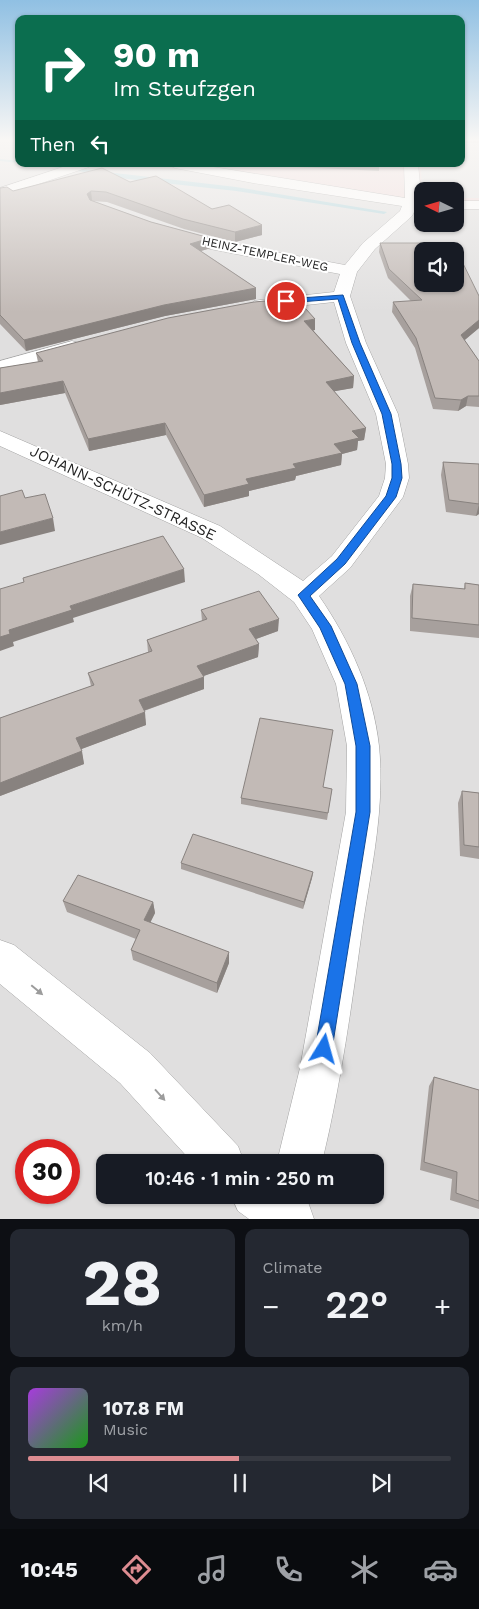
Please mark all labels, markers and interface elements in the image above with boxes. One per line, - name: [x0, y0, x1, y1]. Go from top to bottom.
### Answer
- text: 90 m: [113, 34, 200, 76]
- icon: right: [30, 35, 95, 100]
- text: Im Steufzgen: [113, 76, 256, 101]
- icon: left: [86, 130, 114, 158]
- text: Then: [30, 133, 76, 156]
- north arrow: [414, 182, 464, 232]
- map controls: [414, 182, 464, 292]
- street label: HEINZ-TEMPLER-WEG: [201, 234, 329, 274]
- button: sound: [414, 242, 464, 292]
- pin: [265, 280, 307, 322]
- icon: arrive: [272, 287, 300, 315]
- street label: JOHANN-SCHÜTZ-STRASSE: [27, 442, 219, 544]
- one-way arrow: [31, 984, 43, 996]
- position arrow: [297, 1022, 349, 1074]
- one-way arrow: [155, 1089, 166, 1102]
- speed limit sign: 30: [15, 1139, 80, 1204]
- text: 10:46 · 1 min · 250 m: [145, 1167, 335, 1190]
- text: 28: [83, 1245, 162, 1321]
- text: Climate: [263, 1258, 323, 1277]
- text: 22°: [325, 1283, 388, 1327]
- text: −: [263, 1290, 279, 1323]
- text: +: [434, 1290, 451, 1323]
- text: km/h: [102, 1316, 143, 1335]
- text: 107.8 FM: [103, 1397, 184, 1420]
- text: Music: [103, 1420, 148, 1439]
- icon: previous: [85, 1469, 113, 1497]
- icon: pause: [226, 1469, 254, 1497]
- icon: next: [367, 1469, 395, 1497]
- icon: directions: [119, 1552, 154, 1587]
- icon: music: [195, 1552, 230, 1587]
- icon: phone: [271, 1552, 306, 1587]
- icon: climate: [347, 1552, 382, 1587]
- icon: car: [423, 1552, 458, 1587]
- text: 10:45: [21, 1557, 78, 1582]

